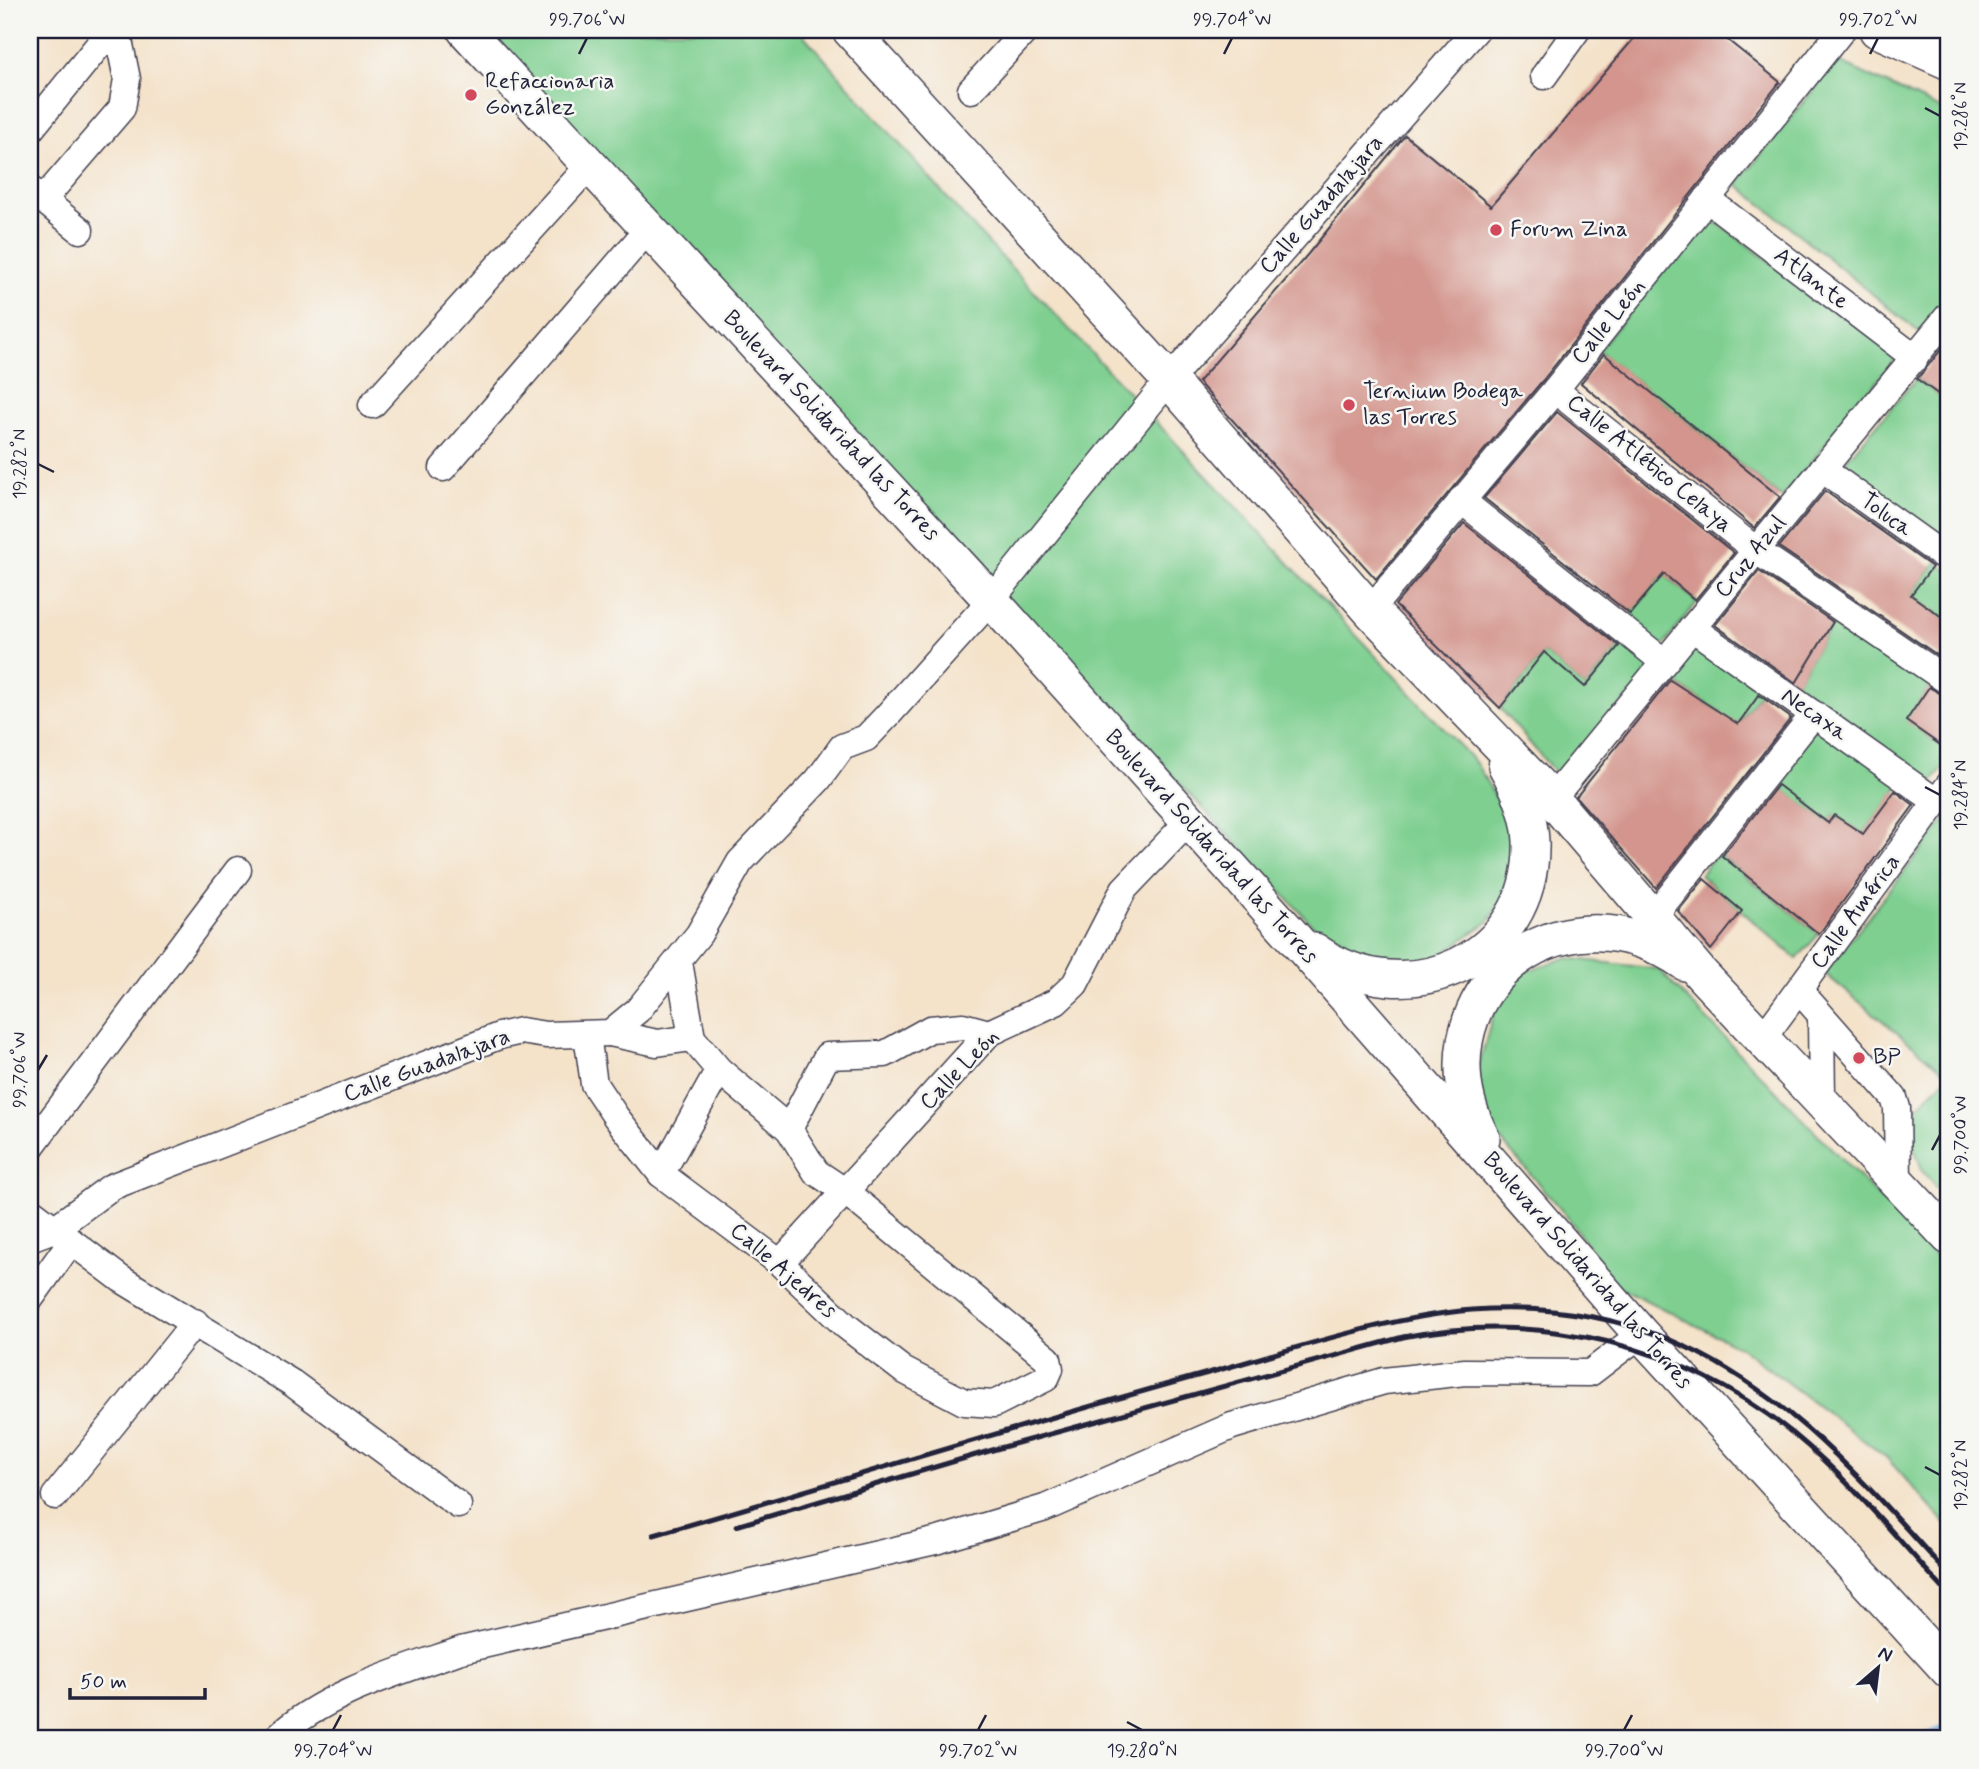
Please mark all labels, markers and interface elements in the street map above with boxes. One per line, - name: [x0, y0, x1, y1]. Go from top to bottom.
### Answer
- text: 99.706°W: [549, 8, 625, 32]
- text: 99.704°W: [1193, 8, 1271, 32]
- text: 99.702°W: [1839, 8, 1917, 32]
- place label: Refaccionaria González: [485, 67, 615, 123]
- text: 19.286°N: [1949, 82, 1973, 150]
- marker: Refaccionaria González: [463, 87, 479, 103]
- street label: Calle Guadalajara: [1253, 129, 1391, 281]
- place label: Forum Zina: [1510, 215, 1628, 245]
- marker: Forum Zina: [1488, 222, 1504, 238]
- street label: Atlante: [1767, 241, 1855, 317]
- street label: Calle León: [1565, 273, 1653, 371]
- street label: Boulevard Solidaridad las Torres: [716, 304, 946, 548]
- place label: Ternium Bodega las Torres: [1363, 377, 1523, 433]
- street label: Calle Atlético Celaya: [1560, 388, 1738, 540]
- marker: Ternium Bodega las Torres: [1341, 397, 1357, 413]
- text: 19.282°N: [8, 429, 32, 499]
- street label: Toluca: [1854, 486, 1918, 544]
- street label: Cruz Azul: [1708, 509, 1794, 605]
- street label: Necaxa: [1775, 681, 1853, 749]
- street label: Boulevard Solidaridad las Torres: [1098, 724, 1324, 970]
- text: 19.284°N: [1949, 760, 1973, 830]
- street label: Calle América: [1804, 849, 1908, 975]
- street label: Calle Guadalajara: [340, 1022, 514, 1110]
- street label: Calle León: [914, 1023, 1006, 1117]
- text: 99.706°W: [8, 1032, 32, 1108]
- place label: BP: [1873, 1043, 1901, 1073]
- marker: BP: [1851, 1050, 1867, 1066]
- text: 99.700°W: [1949, 1096, 1973, 1174]
- street label: Boulevard Solidaridad las Torres: [1476, 1146, 1698, 1396]
- street label: Calle Ajedres: [723, 1216, 843, 1326]
- text: 19.282°N: [1949, 1440, 1973, 1510]
- north arrow: [1842, 1632, 1912, 1702]
- text: N: [1874, 1640, 1897, 1668]
- scale bar: [70, 1657, 205, 1701]
- text: 50 m: [80, 1668, 127, 1696]
- text: 99.704°W: [294, 1739, 372, 1763]
- text: 99.702°W: [939, 1739, 1017, 1763]
- text: 19.280°N: [1107, 1739, 1177, 1763]
- text: 99.700°W: [1585, 1739, 1663, 1763]

